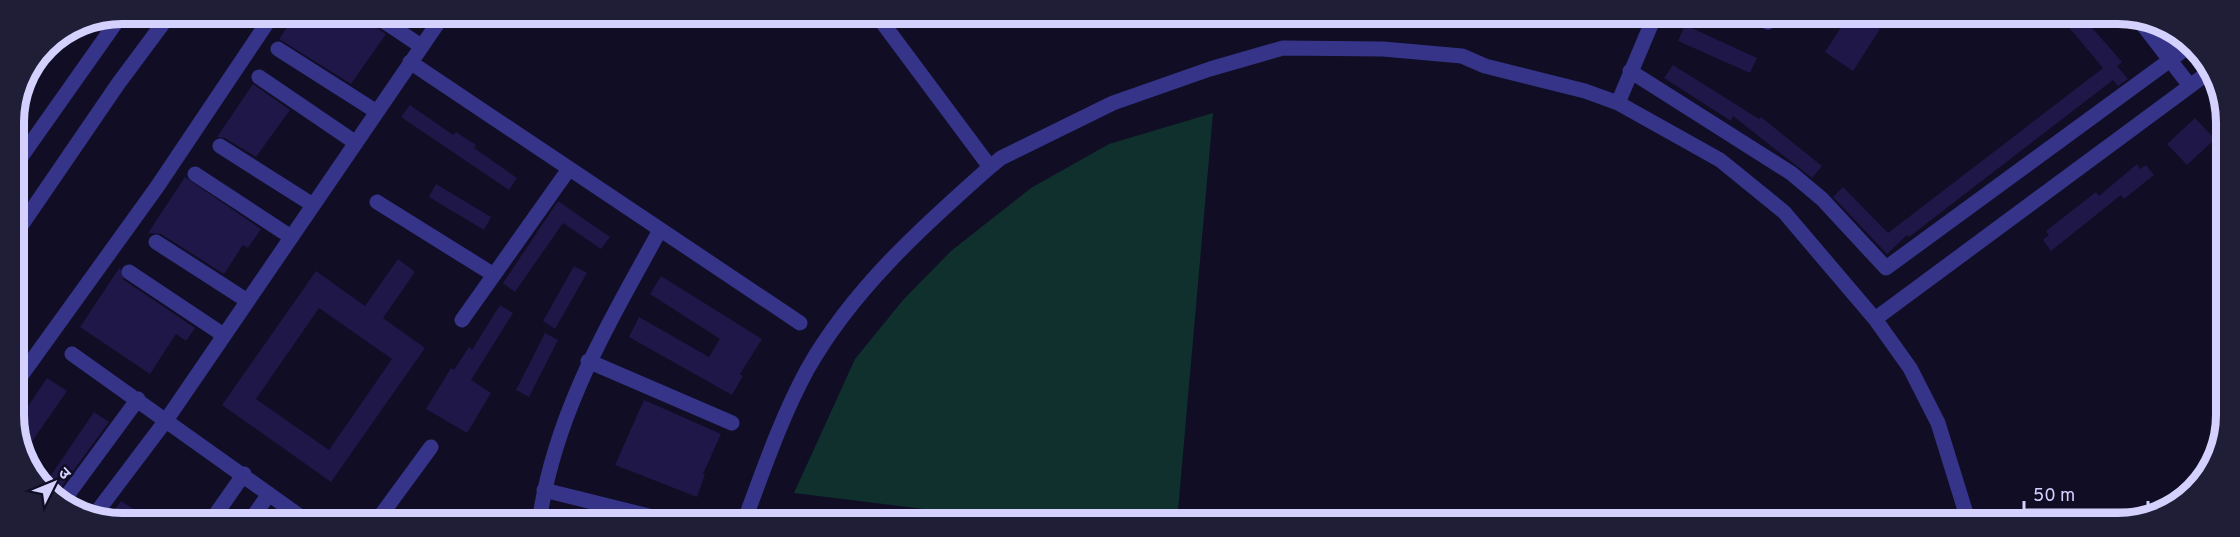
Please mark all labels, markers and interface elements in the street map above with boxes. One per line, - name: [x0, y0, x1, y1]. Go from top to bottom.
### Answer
- north arrow: [24, 453, 84, 513]
- text: उ: [53, 464, 74, 485]
- scale bar: [2024, 474, 2148, 512]
- text: 50 m: [2033, 485, 2075, 508]

